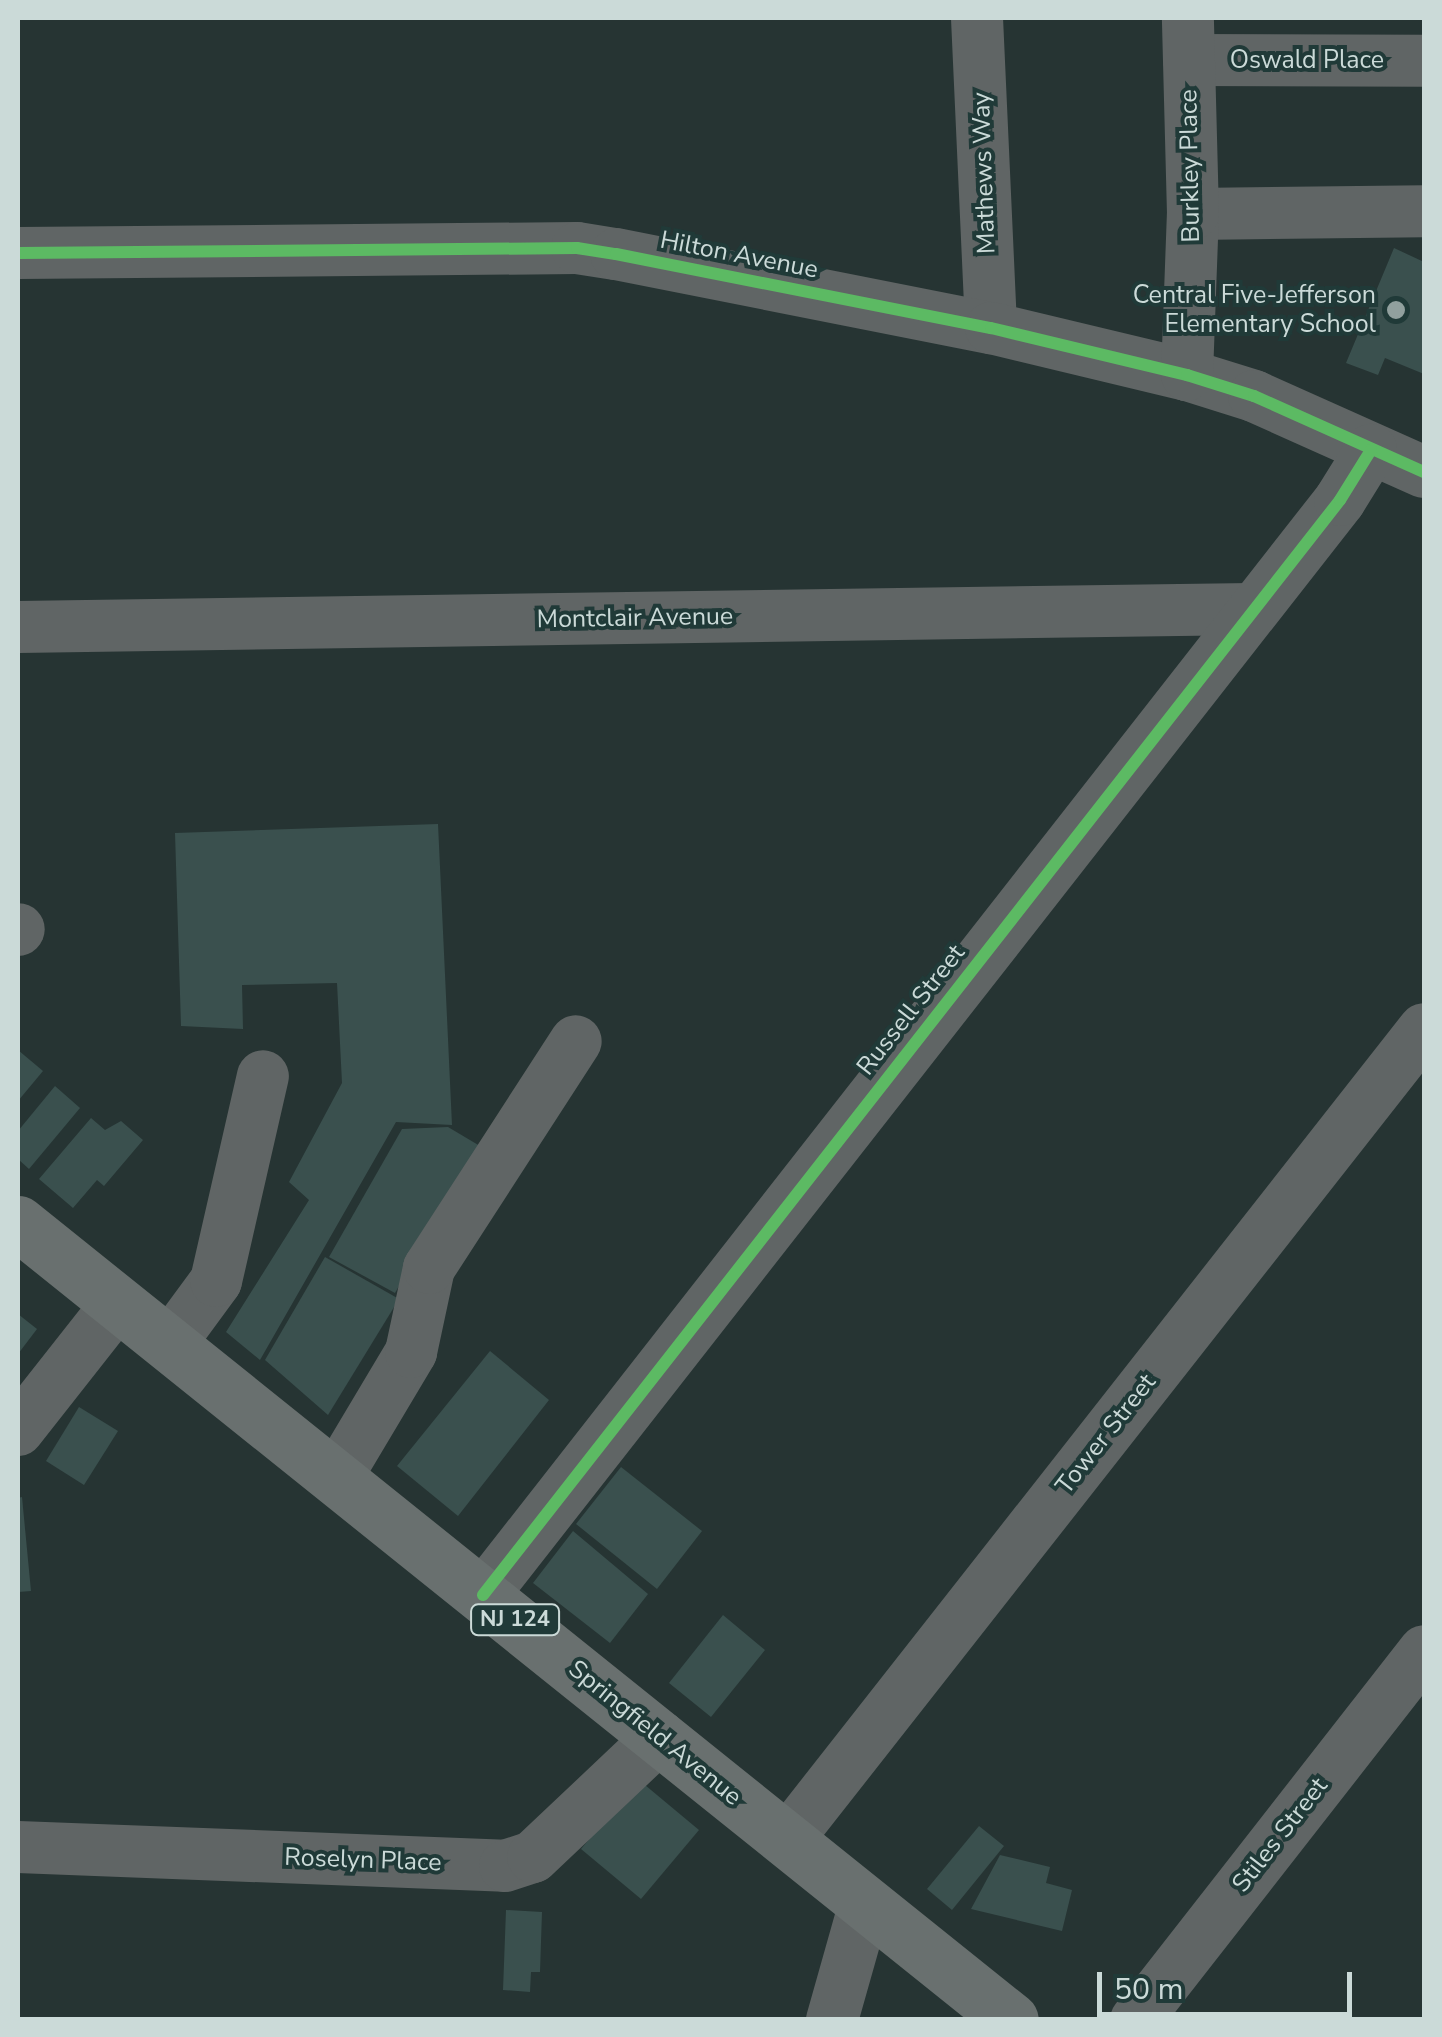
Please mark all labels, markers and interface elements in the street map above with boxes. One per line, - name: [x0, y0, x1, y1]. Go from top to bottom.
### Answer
- street label: Oswald Place: [1230, 45, 1384, 75]
- street label: Burkley Place: [1174, 89, 1206, 243]
- street label: Mathews Way: [966, 92, 1002, 254]
- street label: Hilton Avenue: [657, 225, 821, 285]
- place label: Central Five-Jefferson Elementary School: [1133, 281, 1376, 340]
- marker: Central Five-Jefferson Elementary School: [1385, 299, 1407, 321]
- street label: Montclair Avenue: [536, 601, 734, 635]
- street label: Russell Street: [851, 939, 971, 1081]
- street label: Tower Street: [1050, 1368, 1162, 1500]
- road number: NJ 124: [470, 1603, 560, 1637]
- street label: Springfield Avenue: [562, 1654, 748, 1812]
- street label: Stiles Street: [1226, 1772, 1334, 1898]
- street label: Roselyn Place: [284, 1842, 442, 1878]
- scale bar: [1102, 1952, 1357, 2014]
- text: 50 m: [1114, 1969, 1183, 2010]

